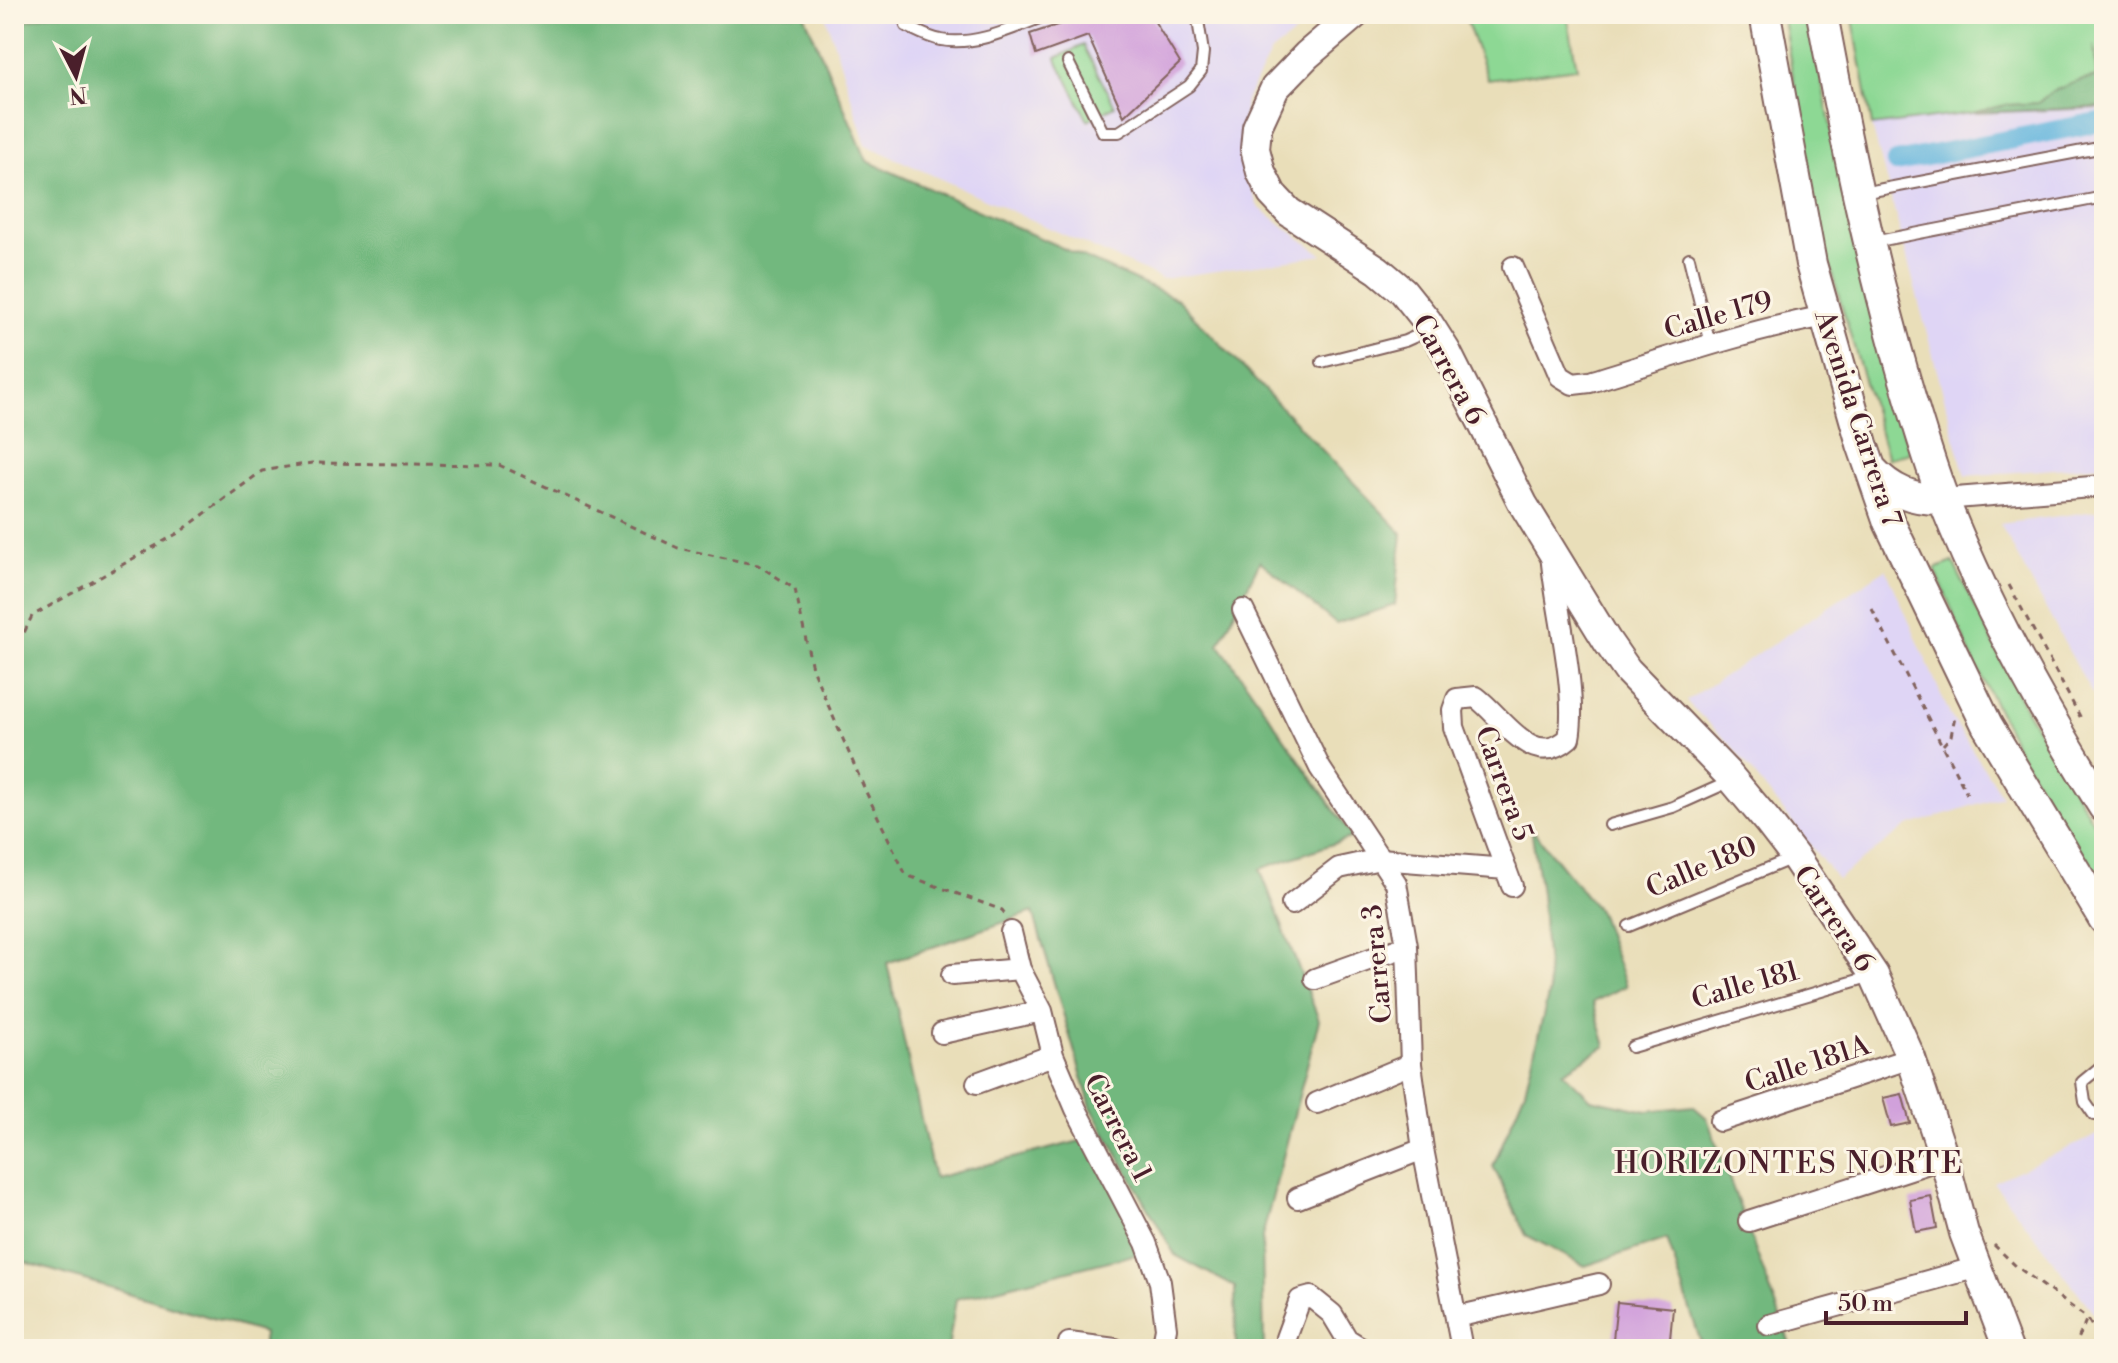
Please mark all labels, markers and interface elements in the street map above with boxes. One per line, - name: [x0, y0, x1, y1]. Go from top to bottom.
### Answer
- north arrow: [36, 36, 116, 116]
- text: N: [67, 80, 88, 109]
- street label: Calle 179: [1660, 283, 1777, 348]
- street label: Avenida Carrera 7: [1806, 305, 1909, 531]
- street label: Carrera 6: [1404, 308, 1493, 431]
- street label: Carrera 5: [1467, 721, 1540, 846]
- street label: Calle 180: [1641, 828, 1762, 906]
- street label: Carrera 6: [1785, 859, 1882, 979]
- street label: Carrera 3: [1355, 903, 1400, 1025]
- street label: Calle 181: [1688, 953, 1803, 1017]
- street label: Calle 181A: [1741, 1028, 1875, 1101]
- street label: Carrera 1: [1076, 1068, 1160, 1187]
- district label: HORIZONTES NORTE: [1614, 1145, 1964, 1183]
- scale bar: [1826, 1275, 1966, 1325]
- text: 50 m: [1838, 1289, 1893, 1319]

